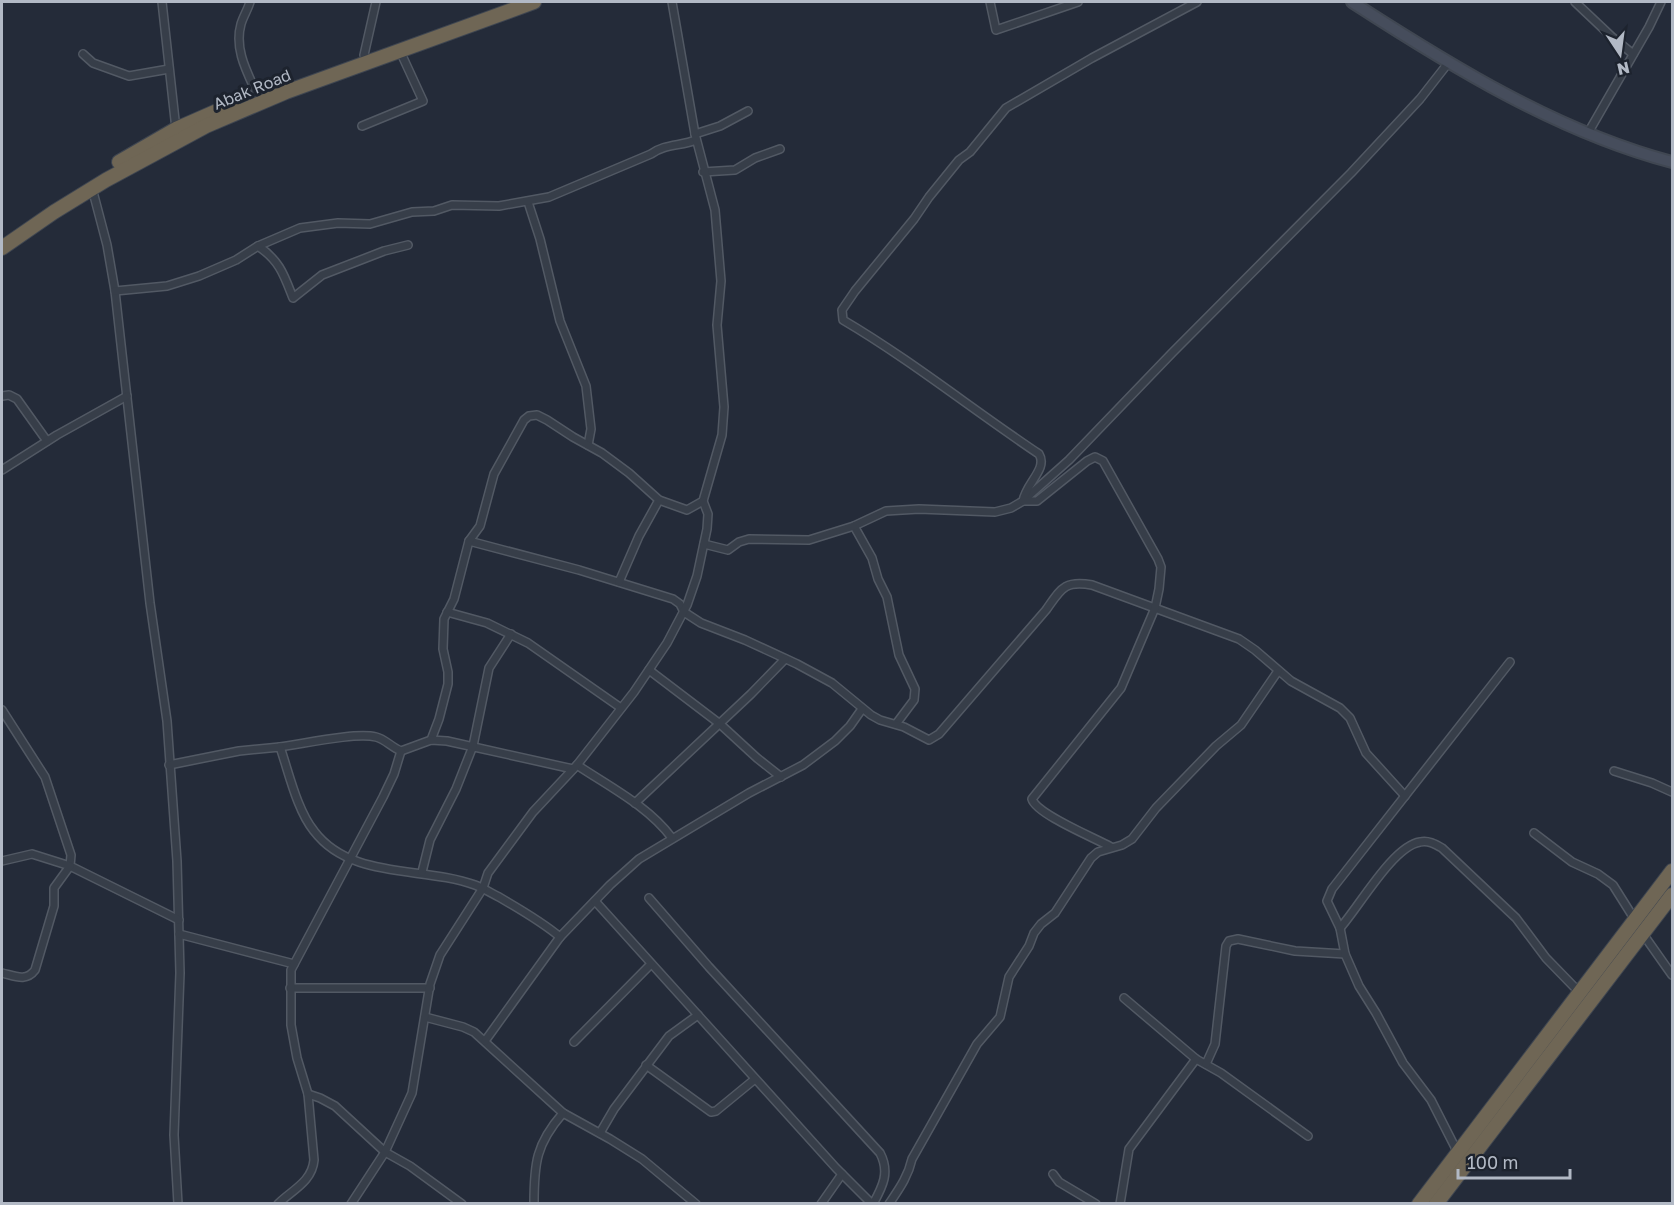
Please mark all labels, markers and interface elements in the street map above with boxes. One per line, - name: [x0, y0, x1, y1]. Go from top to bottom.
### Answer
- north arrow: [1590, 24, 1650, 84]
- text: N: [1615, 58, 1632, 80]
- street label: Abak Road: [210, 64, 294, 114]
- scale bar: [1458, 1142, 1570, 1180]
- text: 100 m: [1467, 1151, 1518, 1173]

